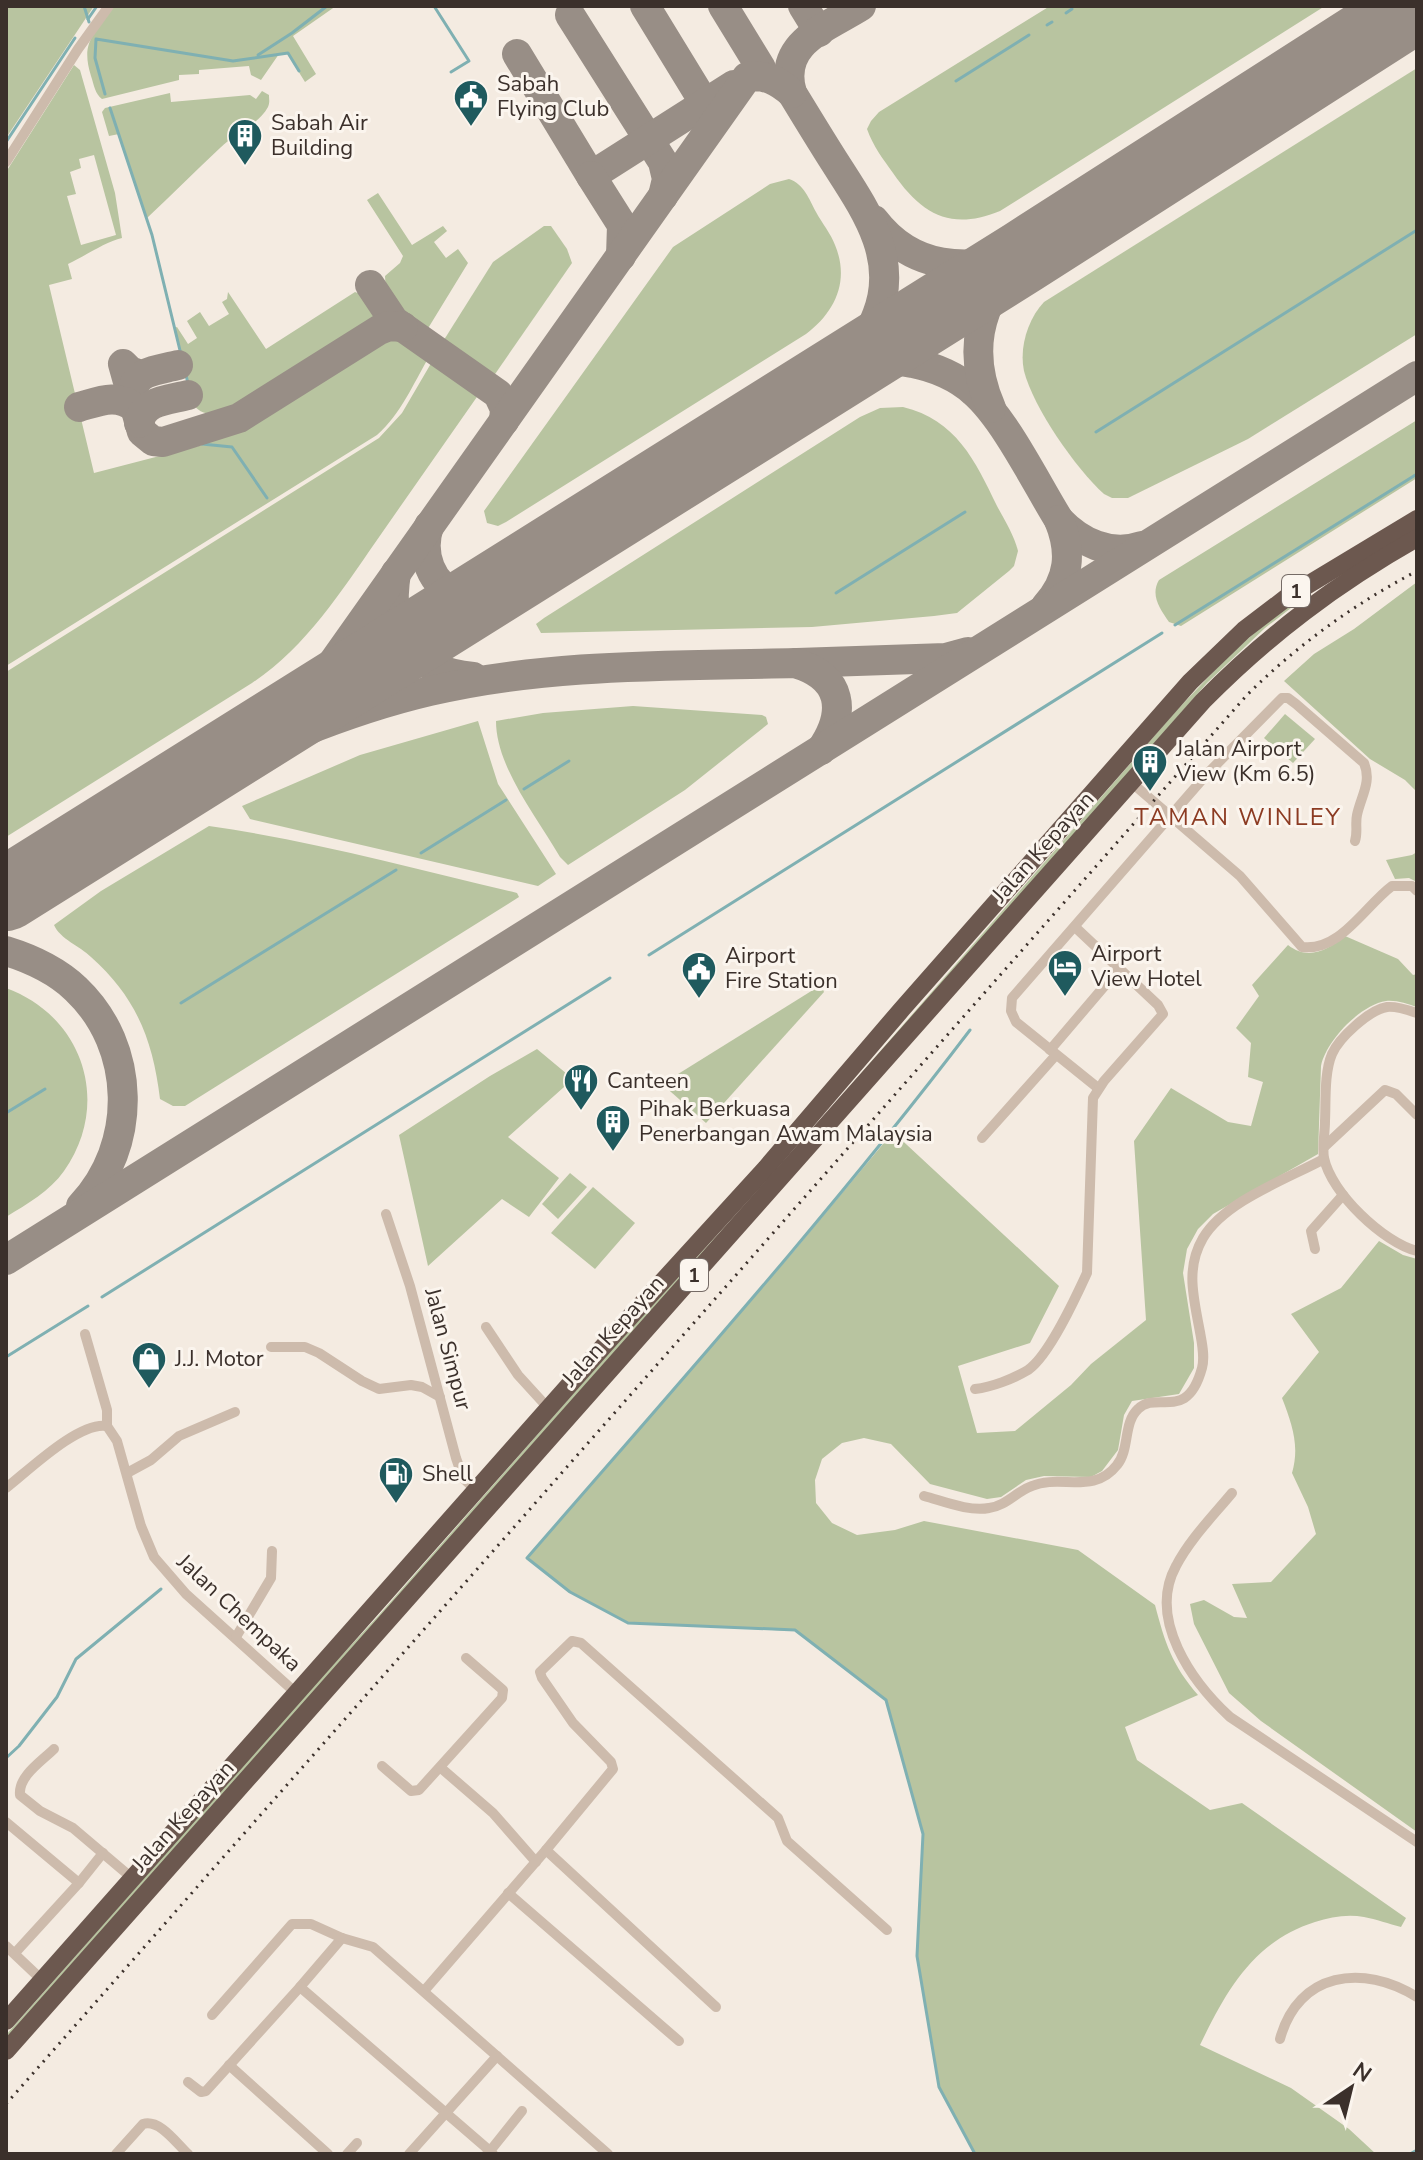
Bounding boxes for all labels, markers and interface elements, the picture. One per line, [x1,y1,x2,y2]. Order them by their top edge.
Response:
place label: Sabah Flying Club [497,69,609,124]
public building icon: Sabah Flying Club [452,78,490,128]
place label: Sabah Air Building [271,108,368,163]
building icon: Sabah Air Building [226,117,264,167]
road number: 1 [1282,575,1310,607]
place label: Jalan Airport View (Km 6.5) [1175,734,1316,789]
building icon: Jalan Airport View (Km 6.5) [1131,743,1169,793]
street label: Jalan Kepayan [984,785,1101,910]
district label: TAMAN WINLEY [1134,801,1342,833]
place label: Airport View Hotel [1090,939,1202,994]
place label: Airport Fire Station [725,941,838,996]
hotel icon: Airport View Hotel [1046,948,1084,998]
public building icon: Airport Fire Station [680,950,718,1000]
restaurant icon: Canteen [562,1062,600,1112]
place label: Canteen [607,1066,689,1096]
place label: Pihak Berkuasa Penerbangan Awam Malaysia [639,1094,933,1149]
building icon: Pihak Berkuasa Penerbangan Awam Malaysia [594,1103,632,1153]
road number: 1 [680,1259,708,1291]
street label: Jalan Kepayan [554,1269,671,1394]
street label: Jalan Simpur [417,1283,479,1414]
shop icon: J.J. Motor [130,1340,168,1390]
place label: J.J. Motor [174,1344,264,1374]
fuel station icon: Shell [377,1455,415,1505]
place label: Shell [422,1459,473,1489]
street label: Jalan Chempaka [170,1547,308,1679]
street label: Jalan Kepayan [124,1754,241,1879]
north arrow [1311,2048,1391,2128]
text: N [1347,2055,1377,2089]

